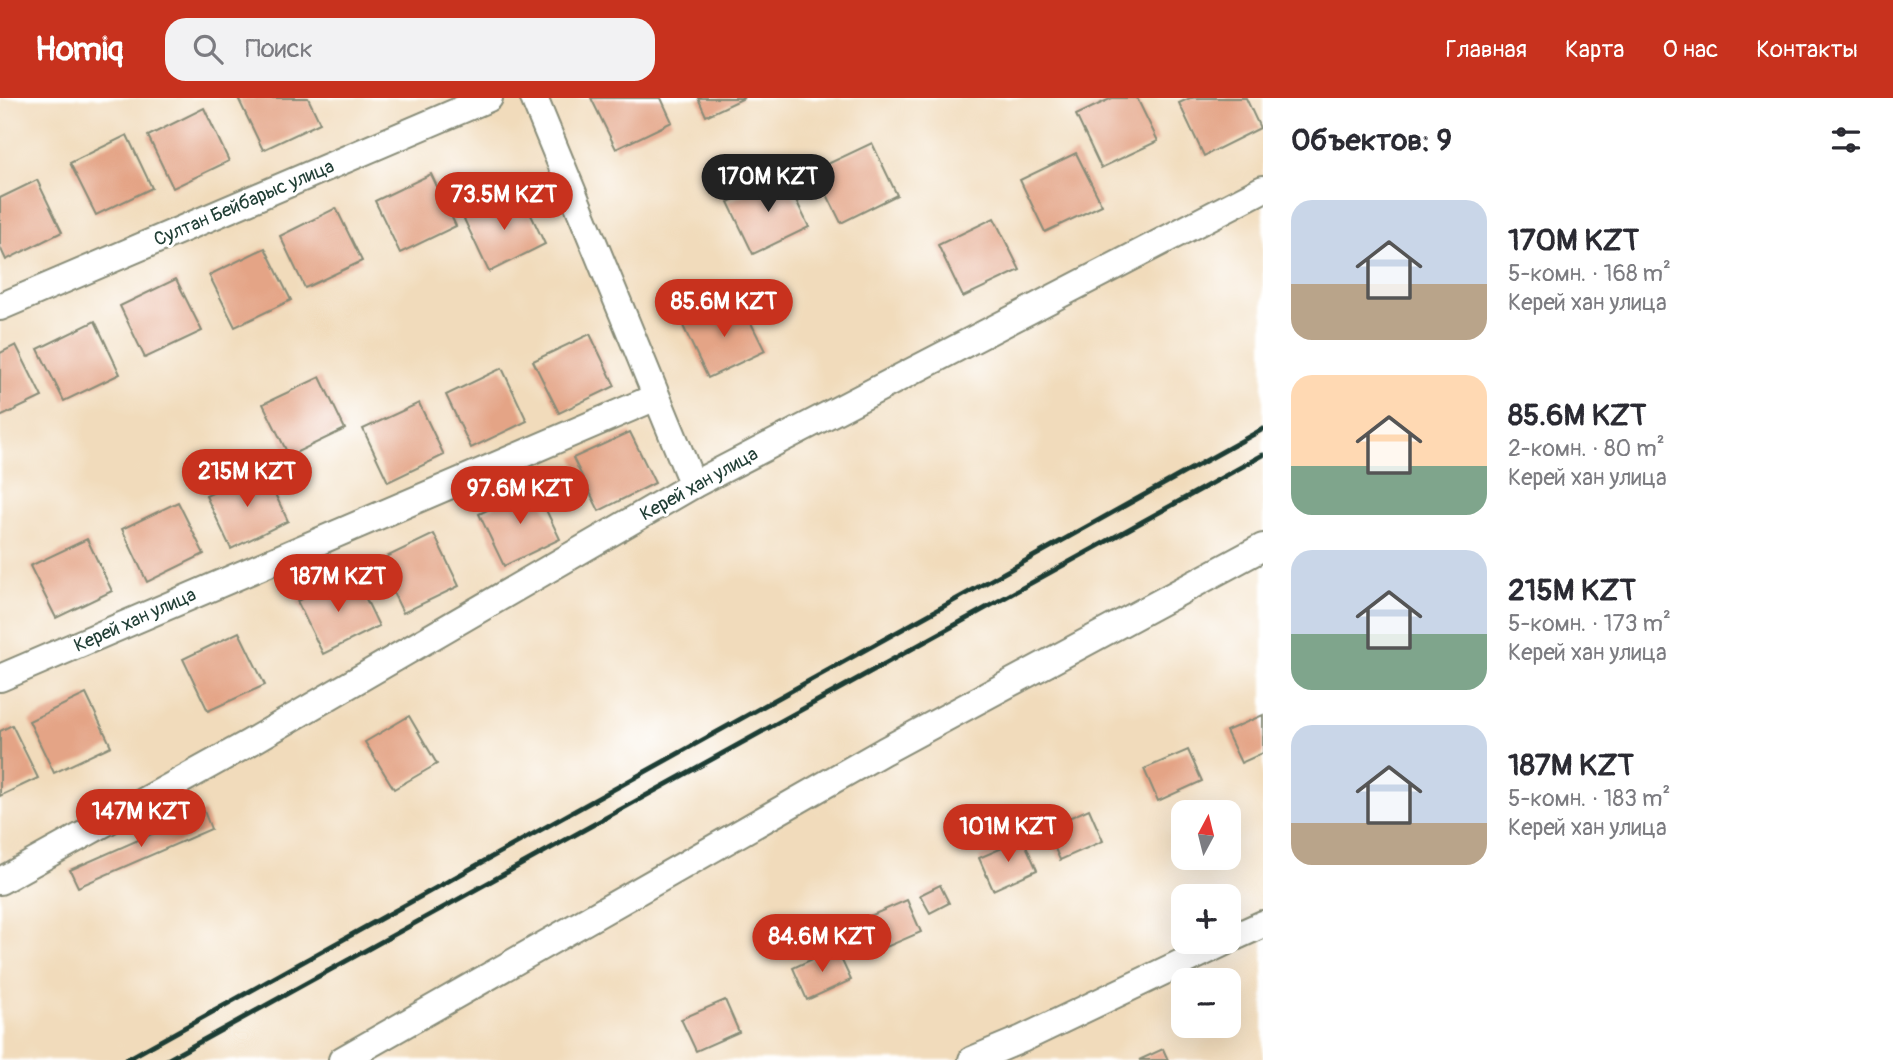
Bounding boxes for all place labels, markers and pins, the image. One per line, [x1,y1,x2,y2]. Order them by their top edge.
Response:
pin: 170M KZT [696,155,840,214]
pin: 73.5M KZT [424,172,584,232]
pin: 85.6M KZT [644,280,804,339]
pin: 215M KZT [175,450,319,509]
pin: 97.6M KZT [440,466,600,526]
pin: 187M KZT [266,554,410,614]
pin: 147M KZT [69,790,213,849]
pin: 101M KZT [936,804,1080,864]
pin: 84.6M KZT [742,914,902,974]

